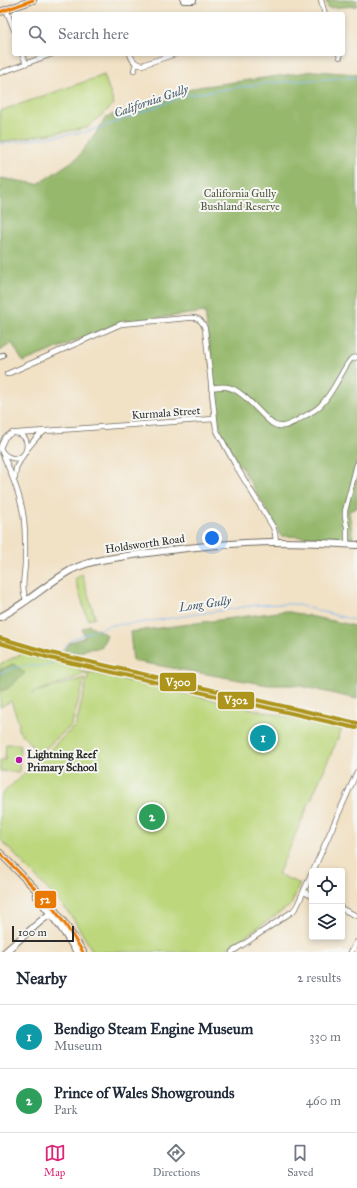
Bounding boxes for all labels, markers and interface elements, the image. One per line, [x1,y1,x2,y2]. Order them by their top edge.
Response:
search box [12,12,345,56]
icon: search [26,23,48,45]
text: Search here [58,25,129,43]
water label: California Gully [112,82,190,120]
park label: California Gully Bushland Reserve [200,187,280,213]
street label: Kurmala Street [131,404,201,422]
your location [202,528,222,548]
street label: Holdsworth Road [104,532,186,556]
water label: Long Gully [177,593,232,615]
line badge: V300 [159,672,197,692]
text: V300 [165,676,191,690]
line badge: V302 [217,691,255,710]
text: V302 [223,694,249,708]
pin: 1 [250,723,276,753]
place label: Lightning Reef Primary School [27,748,98,775]
marker: Lightning Reef Primary School [14,755,24,765]
pin: 2 [139,802,165,832]
map controls [309,868,345,940]
button: locate [309,868,345,904]
line badge: 52 [34,890,57,909]
text: 52 [40,893,51,906]
button: layers [309,904,345,940]
scale bar [12,924,74,943]
text: 100 m [18,926,47,939]
text: Nearby [16,968,67,989]
text: 2 results [297,970,341,986]
text: Bendigo Steam Engine Museum [54,1020,253,1038]
text: 1 [26,1029,32,1045]
text: 330 m [309,1029,341,1045]
text: Museum [54,1038,102,1054]
text: Prince of Wales Showgrounds [54,1084,235,1102]
text: 2 [26,1093,32,1109]
text: 460 m [306,1093,341,1109]
text: Park [54,1102,78,1118]
tab: Map [44,1142,66,1179]
tab: Directions [153,1142,200,1179]
tab: Saved [287,1142,313,1179]

